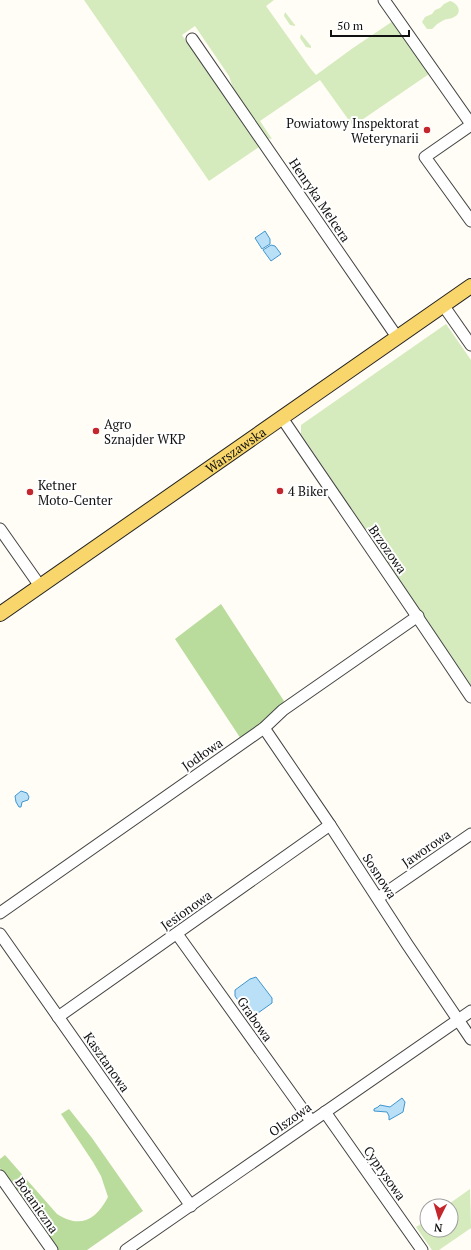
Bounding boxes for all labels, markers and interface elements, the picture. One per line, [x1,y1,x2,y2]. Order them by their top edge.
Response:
scale bar [331,12,409,38]
text: 50 m [337,18,364,33]
place label: Powiatowy Inspektorat Weterynarii [286,114,419,147]
marker: Powiatowy Inspektorat Weterynarii [422,125,432,135]
street label: Henryka Melcera [285,155,355,246]
place label: Agro Sznajder WKP [104,415,186,448]
street label: Warszawska [202,422,270,477]
marker: Agro Sznajder WKP [91,426,101,436]
place label: Ketner Moto-Center [38,476,113,509]
place label: 4 Biker [288,482,328,500]
marker: 4 Biker [275,486,285,496]
marker: Ketner Moto-Center [25,487,35,497]
street label: Brzozowa [365,521,412,577]
street label: Jodłowa [178,733,226,775]
street label: Jaworowa [398,825,454,871]
street label: Sosnowa [359,850,402,902]
street label: Jesionowa [157,886,215,934]
street label: Grabowa [233,993,277,1045]
street label: Kasztanowa [80,1029,134,1096]
street label: Olszowa [265,1097,315,1140]
street label: Cyprysowa [360,1142,411,1204]
street label: Botaniczna [11,1173,63,1237]
north arrow [419,1198,459,1238]
text: N [433,1221,443,1235]

